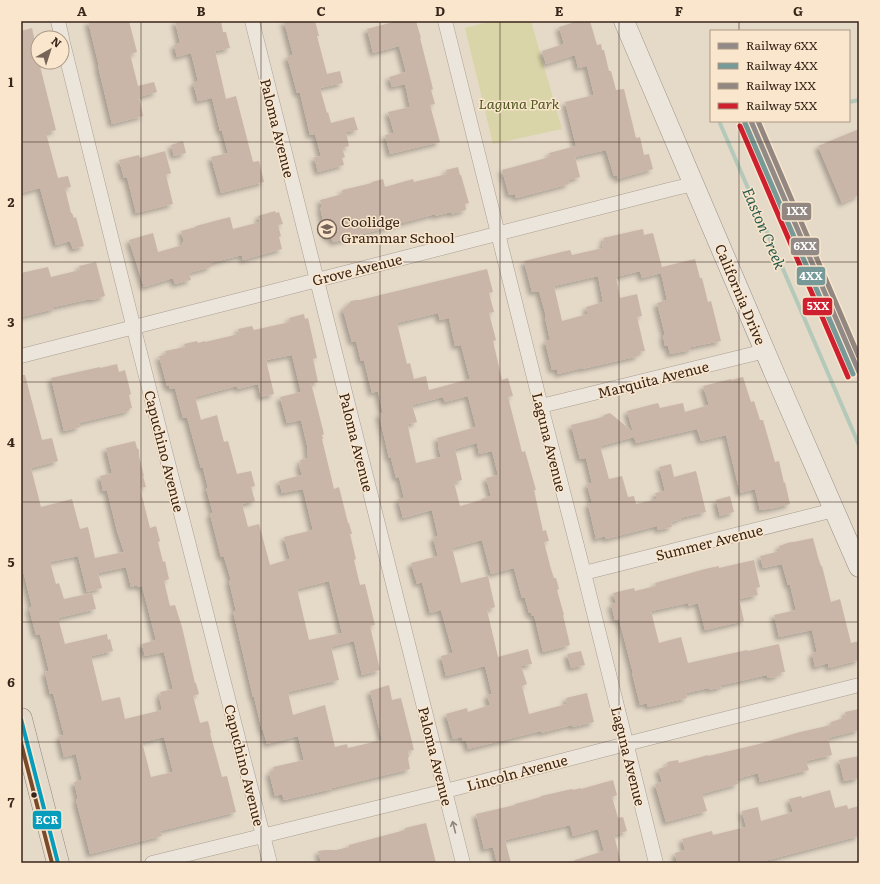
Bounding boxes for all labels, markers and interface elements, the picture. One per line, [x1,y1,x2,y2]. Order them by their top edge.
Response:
text: A [77,1,87,20]
text: B [197,1,206,20]
text: C [316,1,326,20]
text: D [435,1,445,20]
text: E [555,1,564,20]
text: F [675,1,683,20]
text: G [793,1,803,20]
north arrow [30,30,70,70]
legend [710,30,850,122]
text: N [48,32,66,51]
text: Railway 6XX [746,36,818,54]
text: Railway 4XX [746,56,818,74]
text: 1 [8,72,14,91]
street label: Paloma Avenue [256,76,300,180]
text: Railway 1XX [746,76,817,94]
park label: Laguna Park [479,93,560,113]
text: Railway 5XX [746,96,818,114]
water label: Easton Creek [737,183,793,273]
text: 2 [8,192,15,211]
line badge: 1XX [781,202,812,221]
text: 1XX [786,202,808,218]
place label: Coolidge Grammar School [341,211,455,247]
school or university icon: Coolidge Grammar School [316,218,338,240]
line badge: 6XX [790,237,820,256]
text: 6XX [793,237,817,253]
street label: California Drive [711,241,771,347]
street label: Grove Avenue [310,248,404,290]
line badge: 4XX [796,266,826,286]
text: 4XX [799,267,823,283]
line badge: 5XX [802,297,833,316]
text: 5XX [807,297,830,313]
text: 3 [7,312,15,331]
street label: Marquita Avenue [595,355,711,403]
street label: Capuchino Avenue [140,388,190,514]
street label: Paloma Avenue [335,390,379,494]
street label: Laguna Avenue [528,390,572,494]
text: 4 [7,432,15,451]
street label: Summer Avenue [653,519,765,565]
text: 5 [7,552,15,571]
text: 6 [7,672,15,691]
street label: Capuchino Avenue [220,702,270,828]
street label: Paloma Avenue [414,704,458,808]
street label: Laguna Avenue [607,704,651,808]
street label: Lincoln Avenue [464,749,570,795]
unlabelled marker [29,790,39,800]
text: 7 [7,792,15,811]
line badge: ECR [32,810,62,830]
text: ECR [35,811,59,827]
one-way arrow [449,821,457,834]

